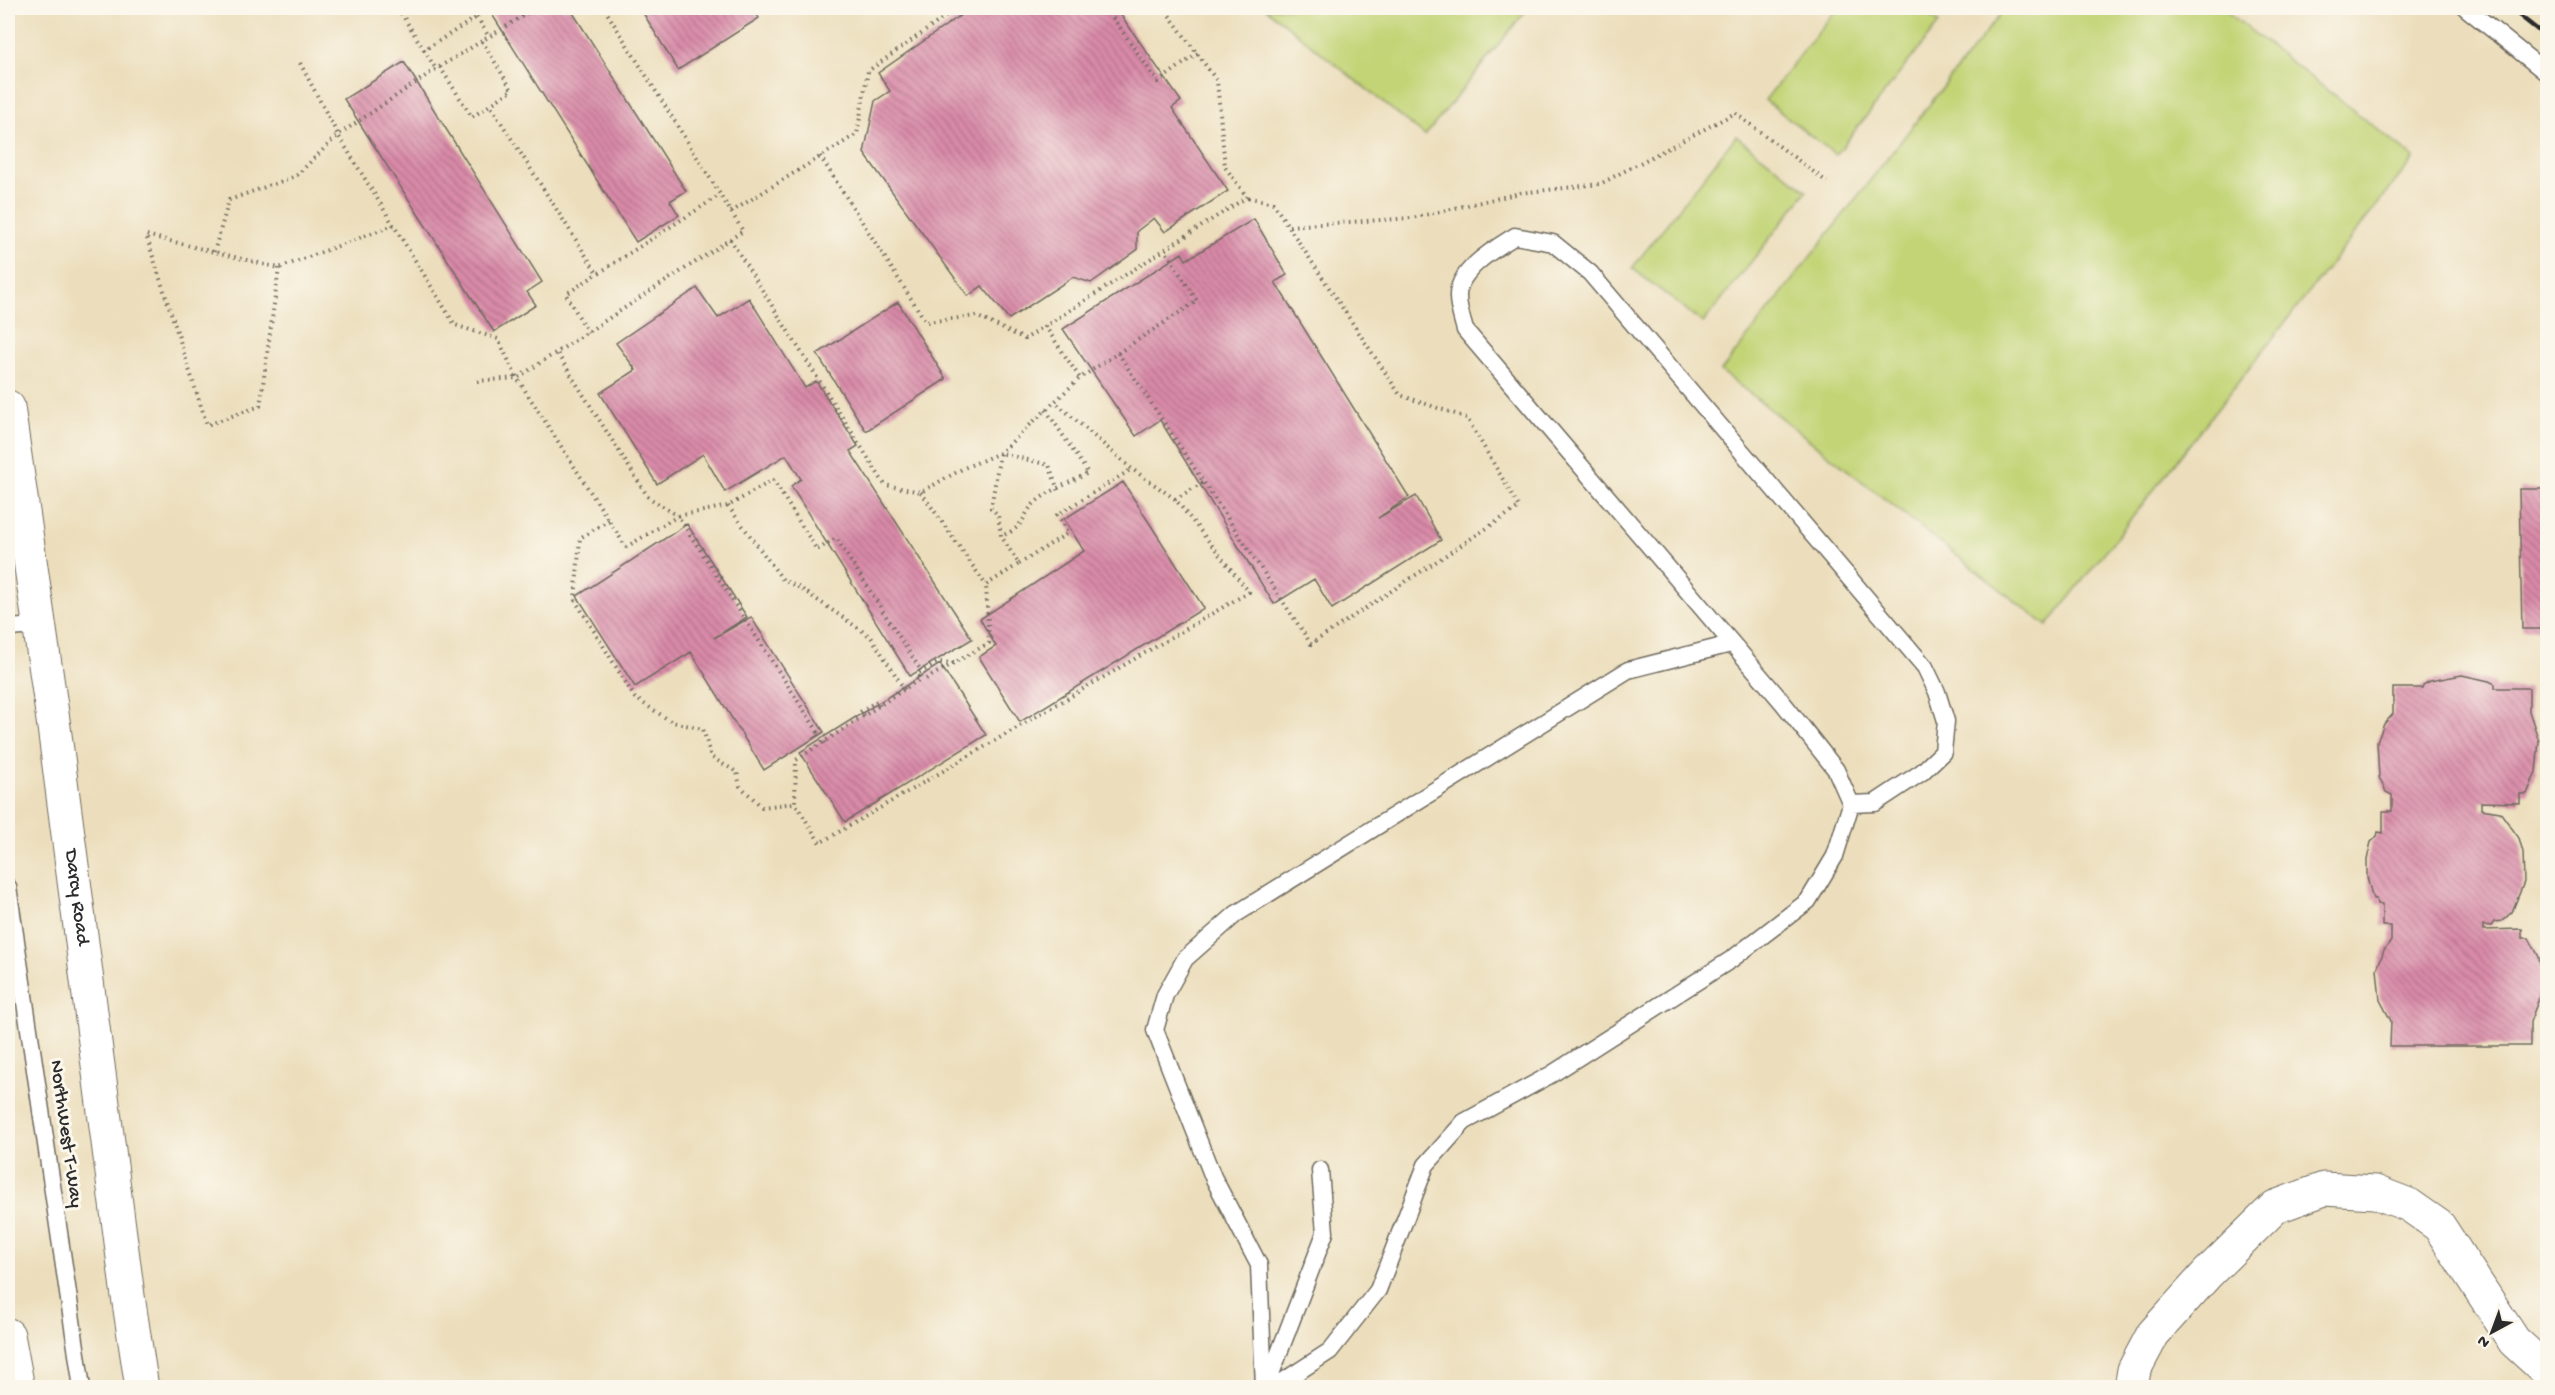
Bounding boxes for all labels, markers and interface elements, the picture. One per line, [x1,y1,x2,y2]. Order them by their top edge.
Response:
street label: Darcy Road [58,846,94,949]
street label: NorthWest T-Way [43,1059,87,1209]
north arrow [2462,1302,2522,1362]
text: N [2474,1330,2495,1351]

